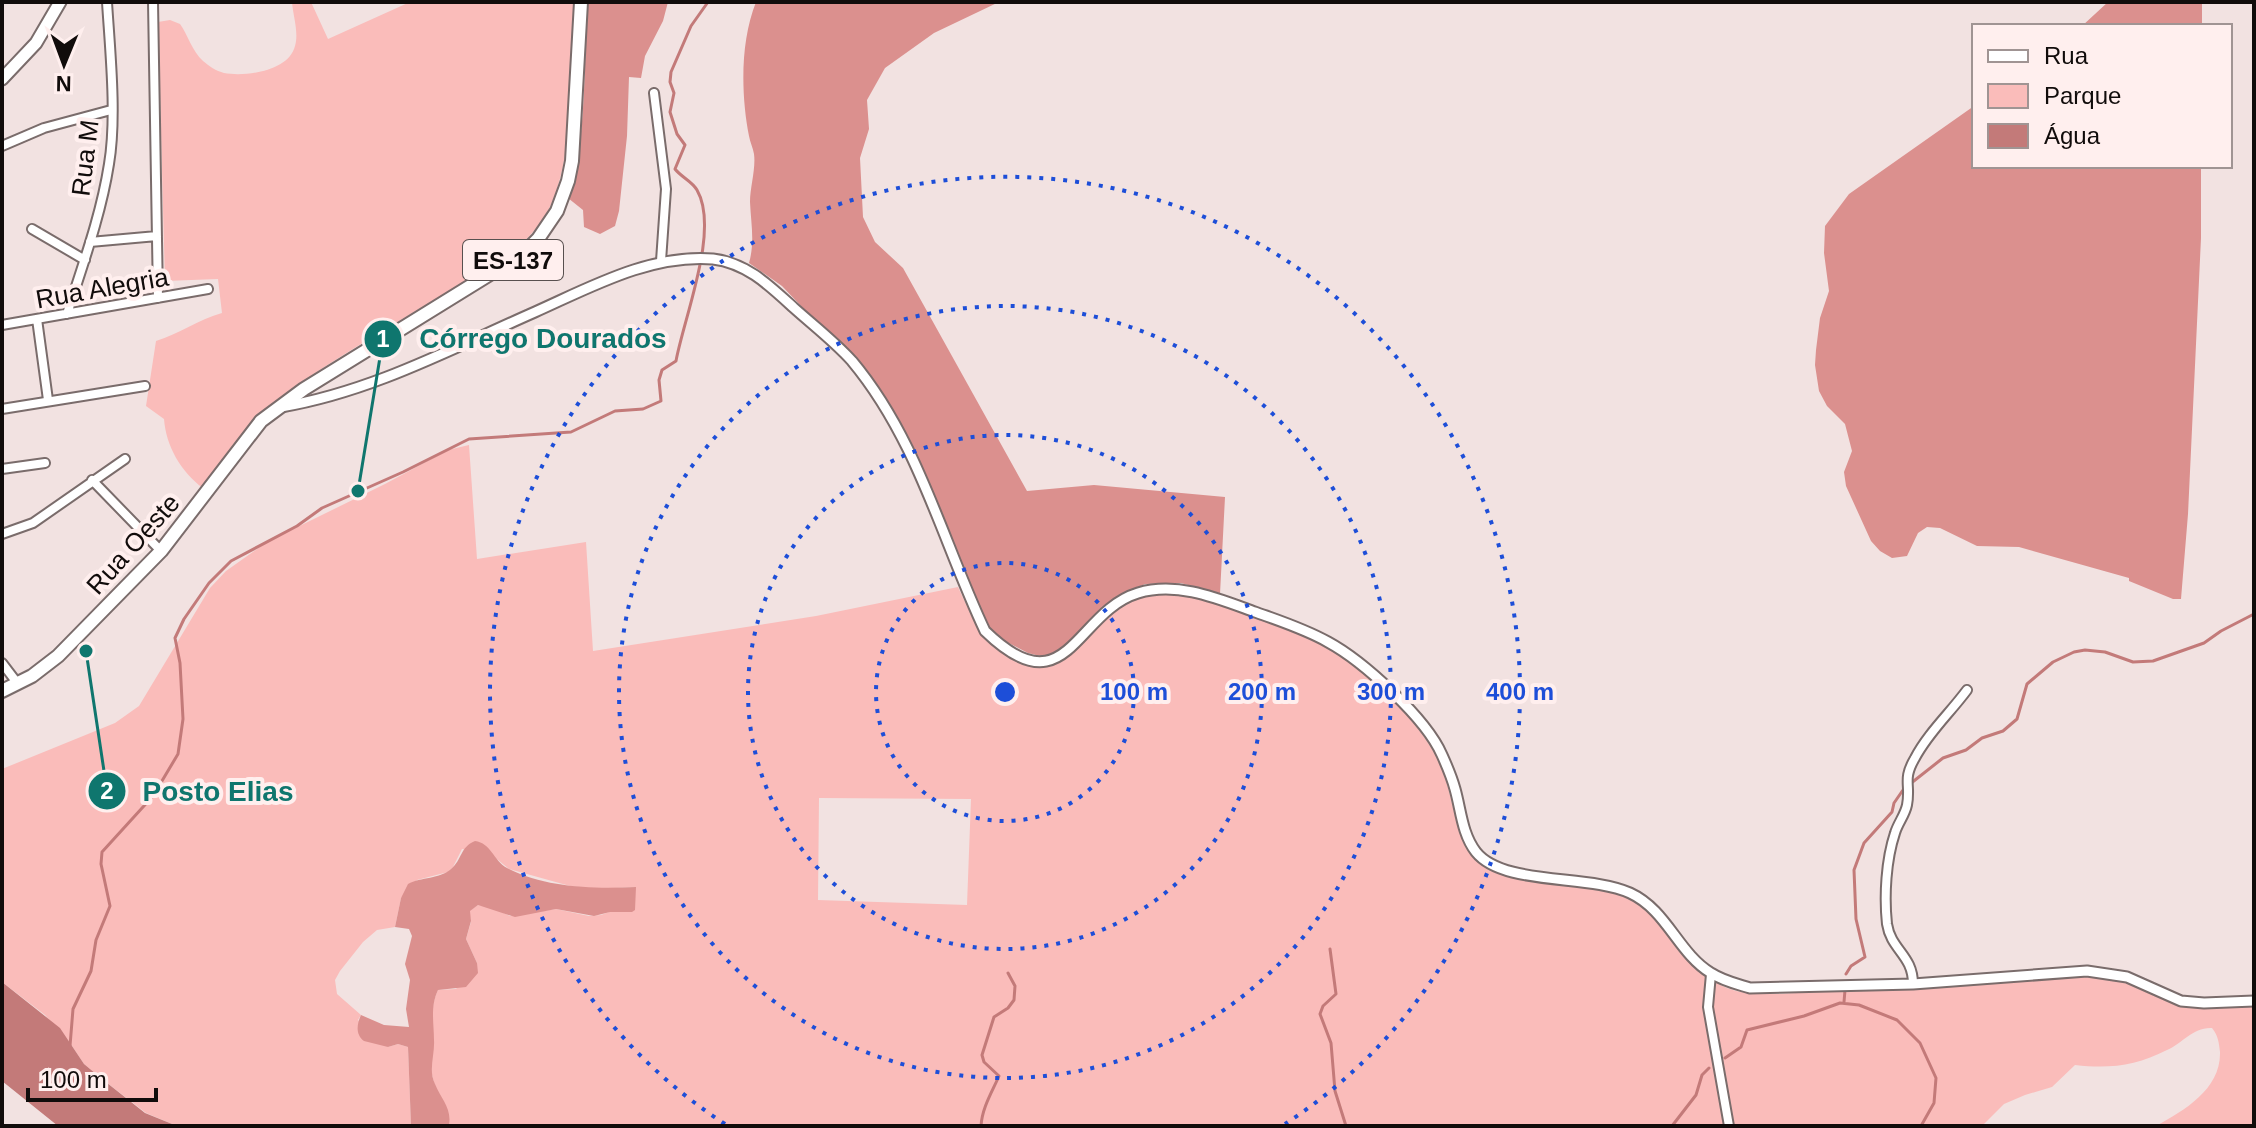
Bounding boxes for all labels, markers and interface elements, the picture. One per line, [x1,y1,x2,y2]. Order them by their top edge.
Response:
north arrow [24,24,104,104]
legend [1972,24,2232,168]
text: Rua [2044,42,2089,69]
text: N [55,71,72,96]
text: Parque [2044,82,2121,109]
street label: Rua M [65,118,105,198]
text: Água [2044,122,2101,149]
road number: ES-137 [463,240,563,280]
street label: Rua Alegria [33,261,171,314]
callout: Córrego Dourados [363,313,683,365]
text: Córrego Dourados [419,323,667,354]
text: 1 [376,325,390,352]
street label: Rua Oeste [80,488,186,600]
centre of rings [991,678,1019,706]
text: 100 m [1100,678,1168,705]
text: 200 m [1228,678,1296,705]
text: 300 m [1357,678,1425,705]
text: 400 m [1486,678,1554,705]
callout: Posto Elias [87,765,310,817]
text: Posto Elias [143,776,293,807]
text: 2 [100,777,114,804]
scale bar [28,1052,156,1102]
text: 100 m [40,1066,107,1093]

